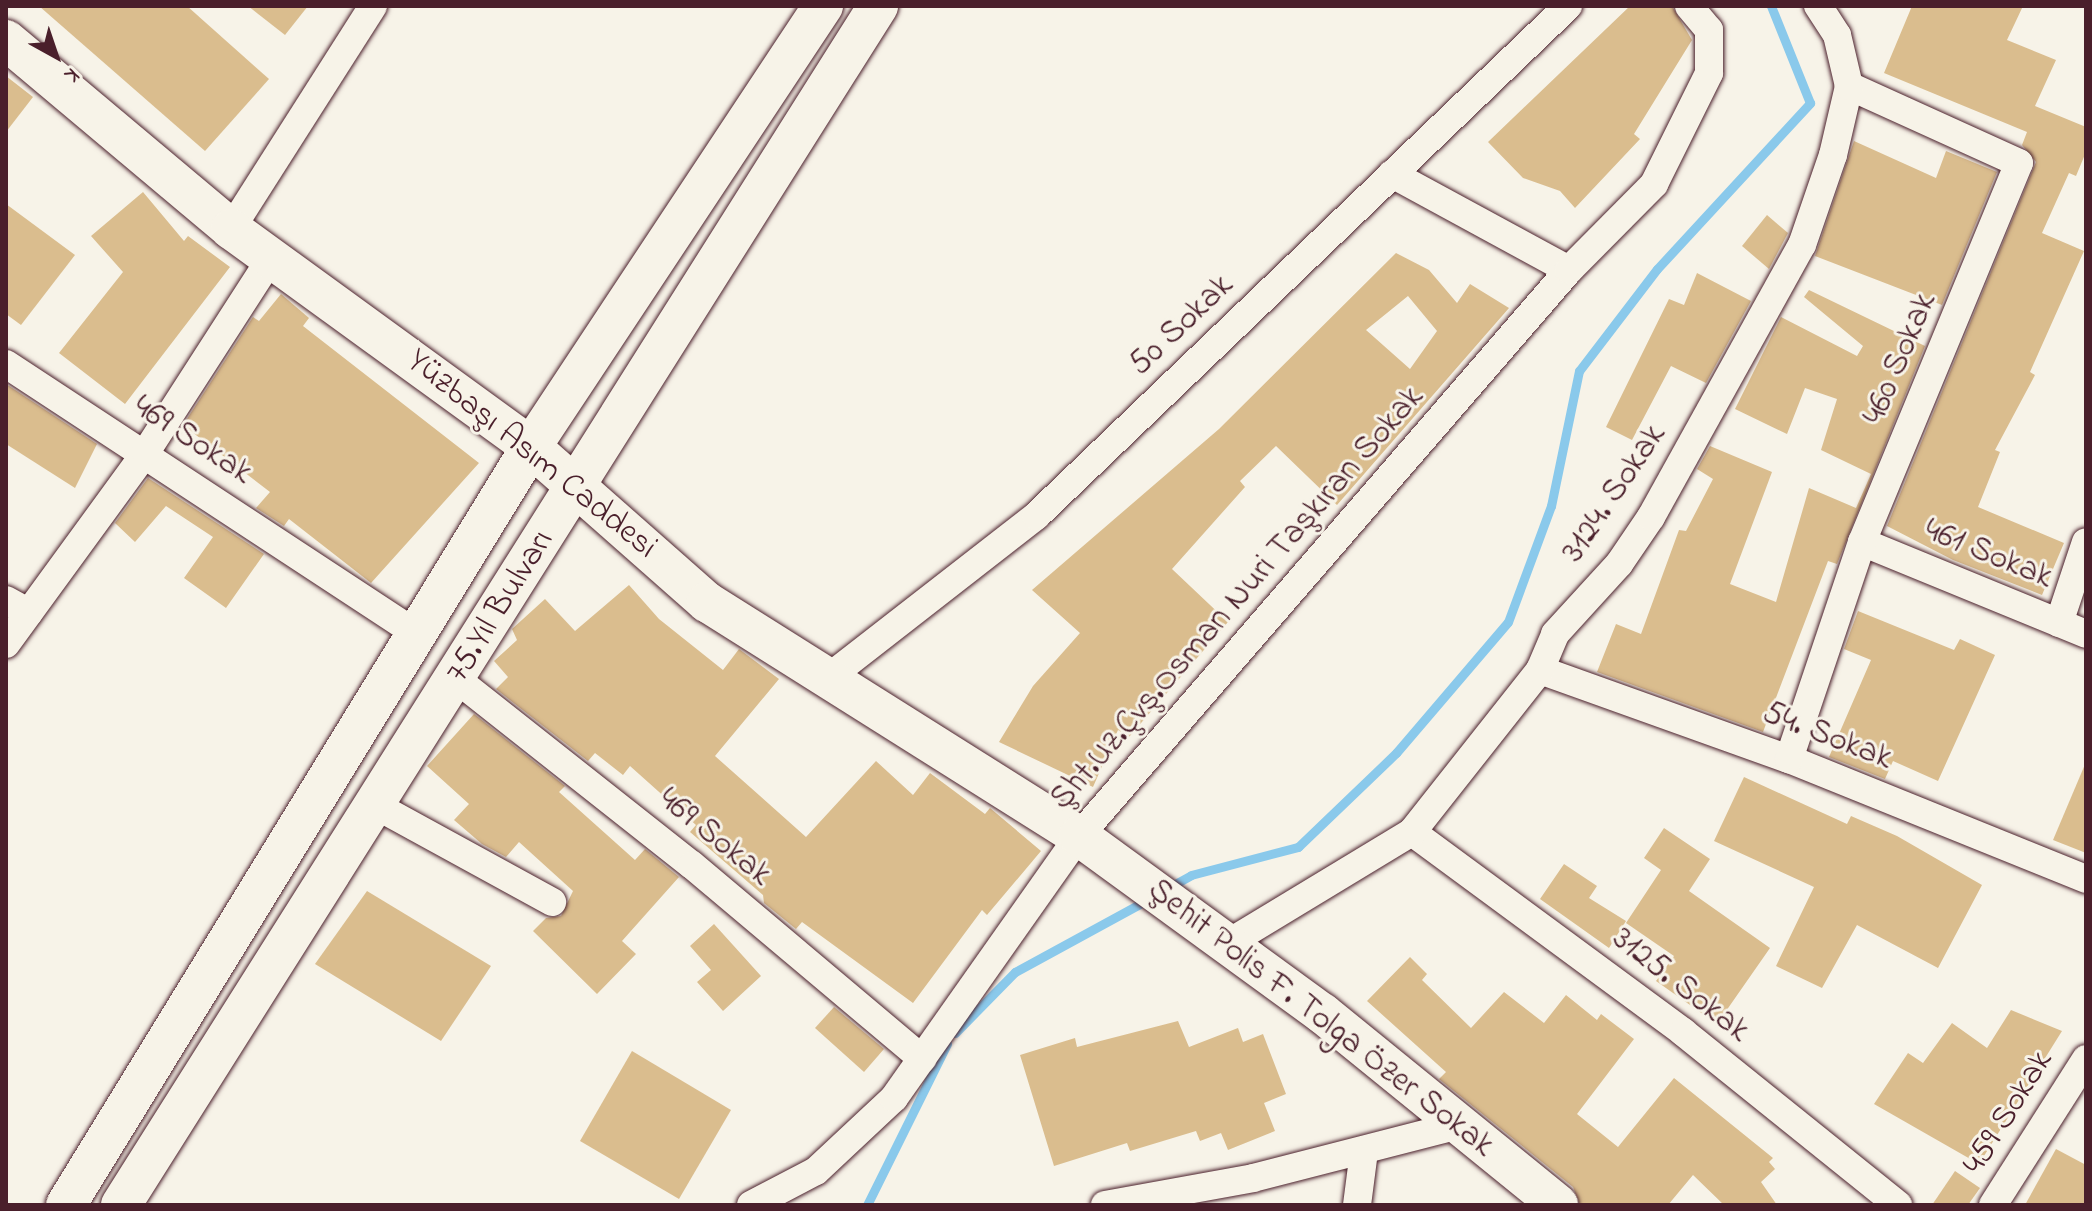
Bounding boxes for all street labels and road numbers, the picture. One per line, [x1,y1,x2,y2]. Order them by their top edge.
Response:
street label: 50 Sokak [1121,266,1243,386]
street label: 460 Sokak [1855,287,1947,431]
street label: Yüzbaşı Asım Caddesi [397,341,665,569]
street label: Şht.Uz.Çvş.Osman Nuri Taşkıran Sokak [1042,378,1434,820]
street label: 469 Sokak [125,387,259,495]
street label: 3124. Sokak [1554,417,1676,571]
street label: 461 Sokak [1918,511,2058,599]
street label: 75.Yıl Bulvarı [438,523,564,691]
street label: 54. Sokak [1756,694,1898,780]
street label: 469 Sokak [649,780,779,896]
street label: Şehit Polis F. Tolga Özer Sokak [1138,871,1502,1167]
street label: 3125. Sokak [1603,920,1757,1052]
street label: 459 Sokak [1955,1043,2063,1183]

